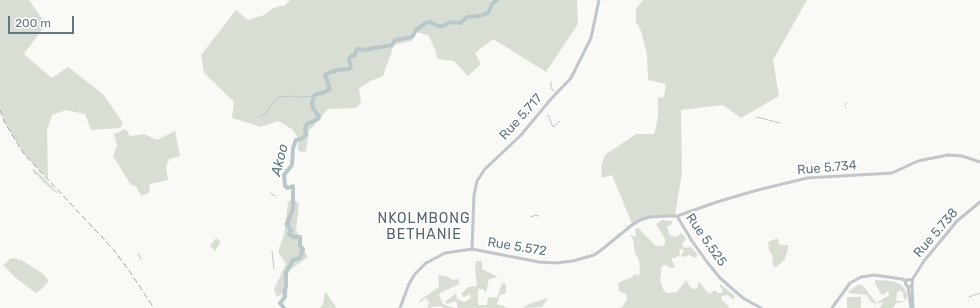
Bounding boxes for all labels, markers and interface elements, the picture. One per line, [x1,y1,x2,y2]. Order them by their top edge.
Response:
scale bar [10,8,76,34]
text: 200 m [15,16,51,30]
street label: Rue 5.717 [496,91,546,143]
water label: Akoo [268,142,292,178]
street label: Rue 5.734 [797,158,857,178]
street label: Rue 5.738 [910,205,962,261]
district label: NKOLMBONG BETHANIE [377,211,471,244]
street label: Rue 5.525 [682,211,730,269]
street label: Rue 5.572 [486,235,548,259]

